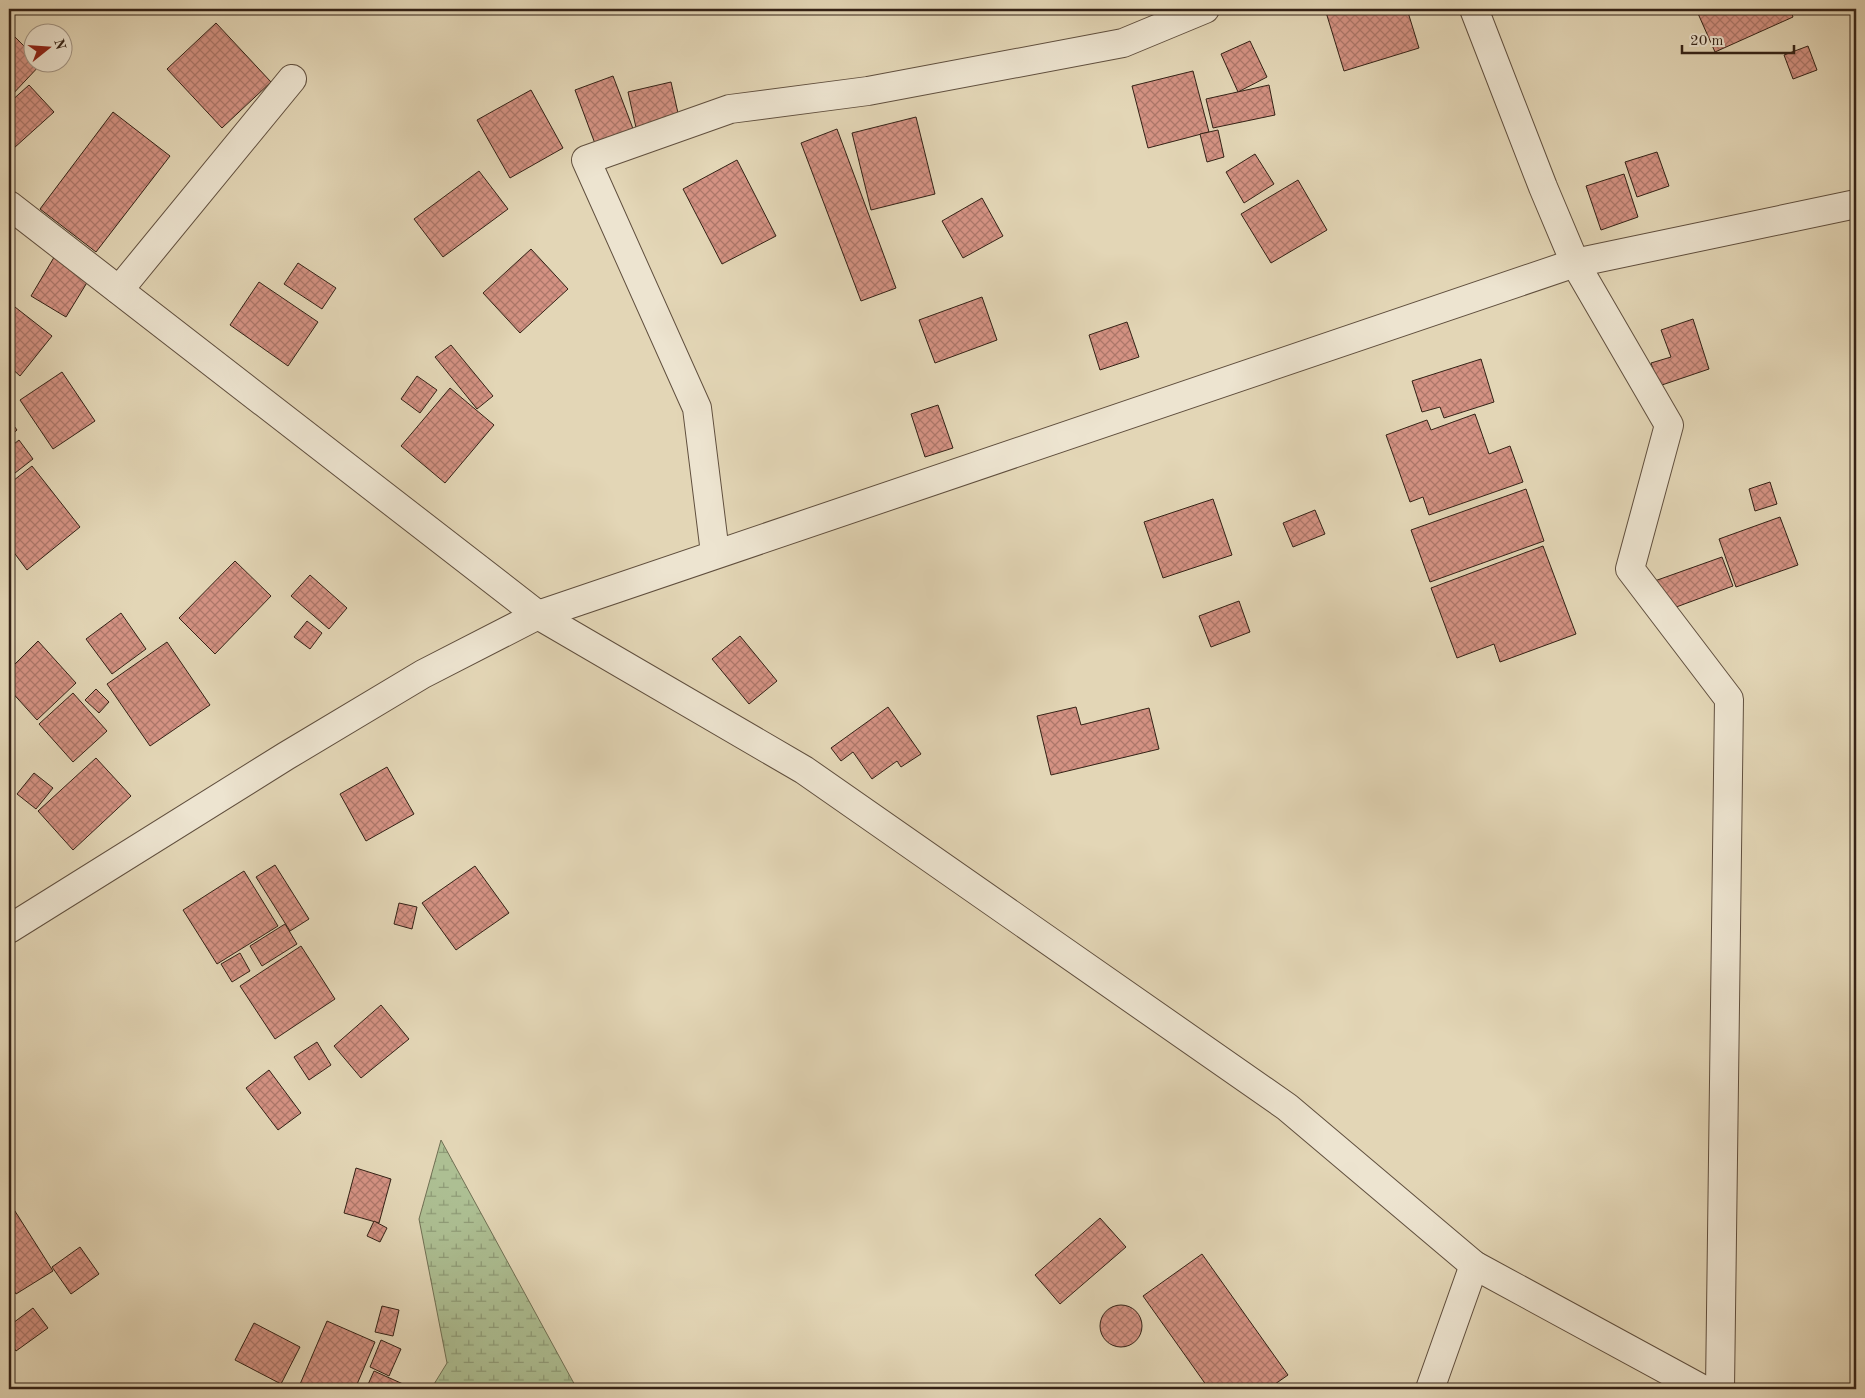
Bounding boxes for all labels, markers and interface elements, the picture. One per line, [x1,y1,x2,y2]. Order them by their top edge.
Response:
north arrow [22,22,72,72]
scale bar [1682,22,1795,54]
text: 20 m [1690,34,1724,49]
text: N [51,37,68,52]

